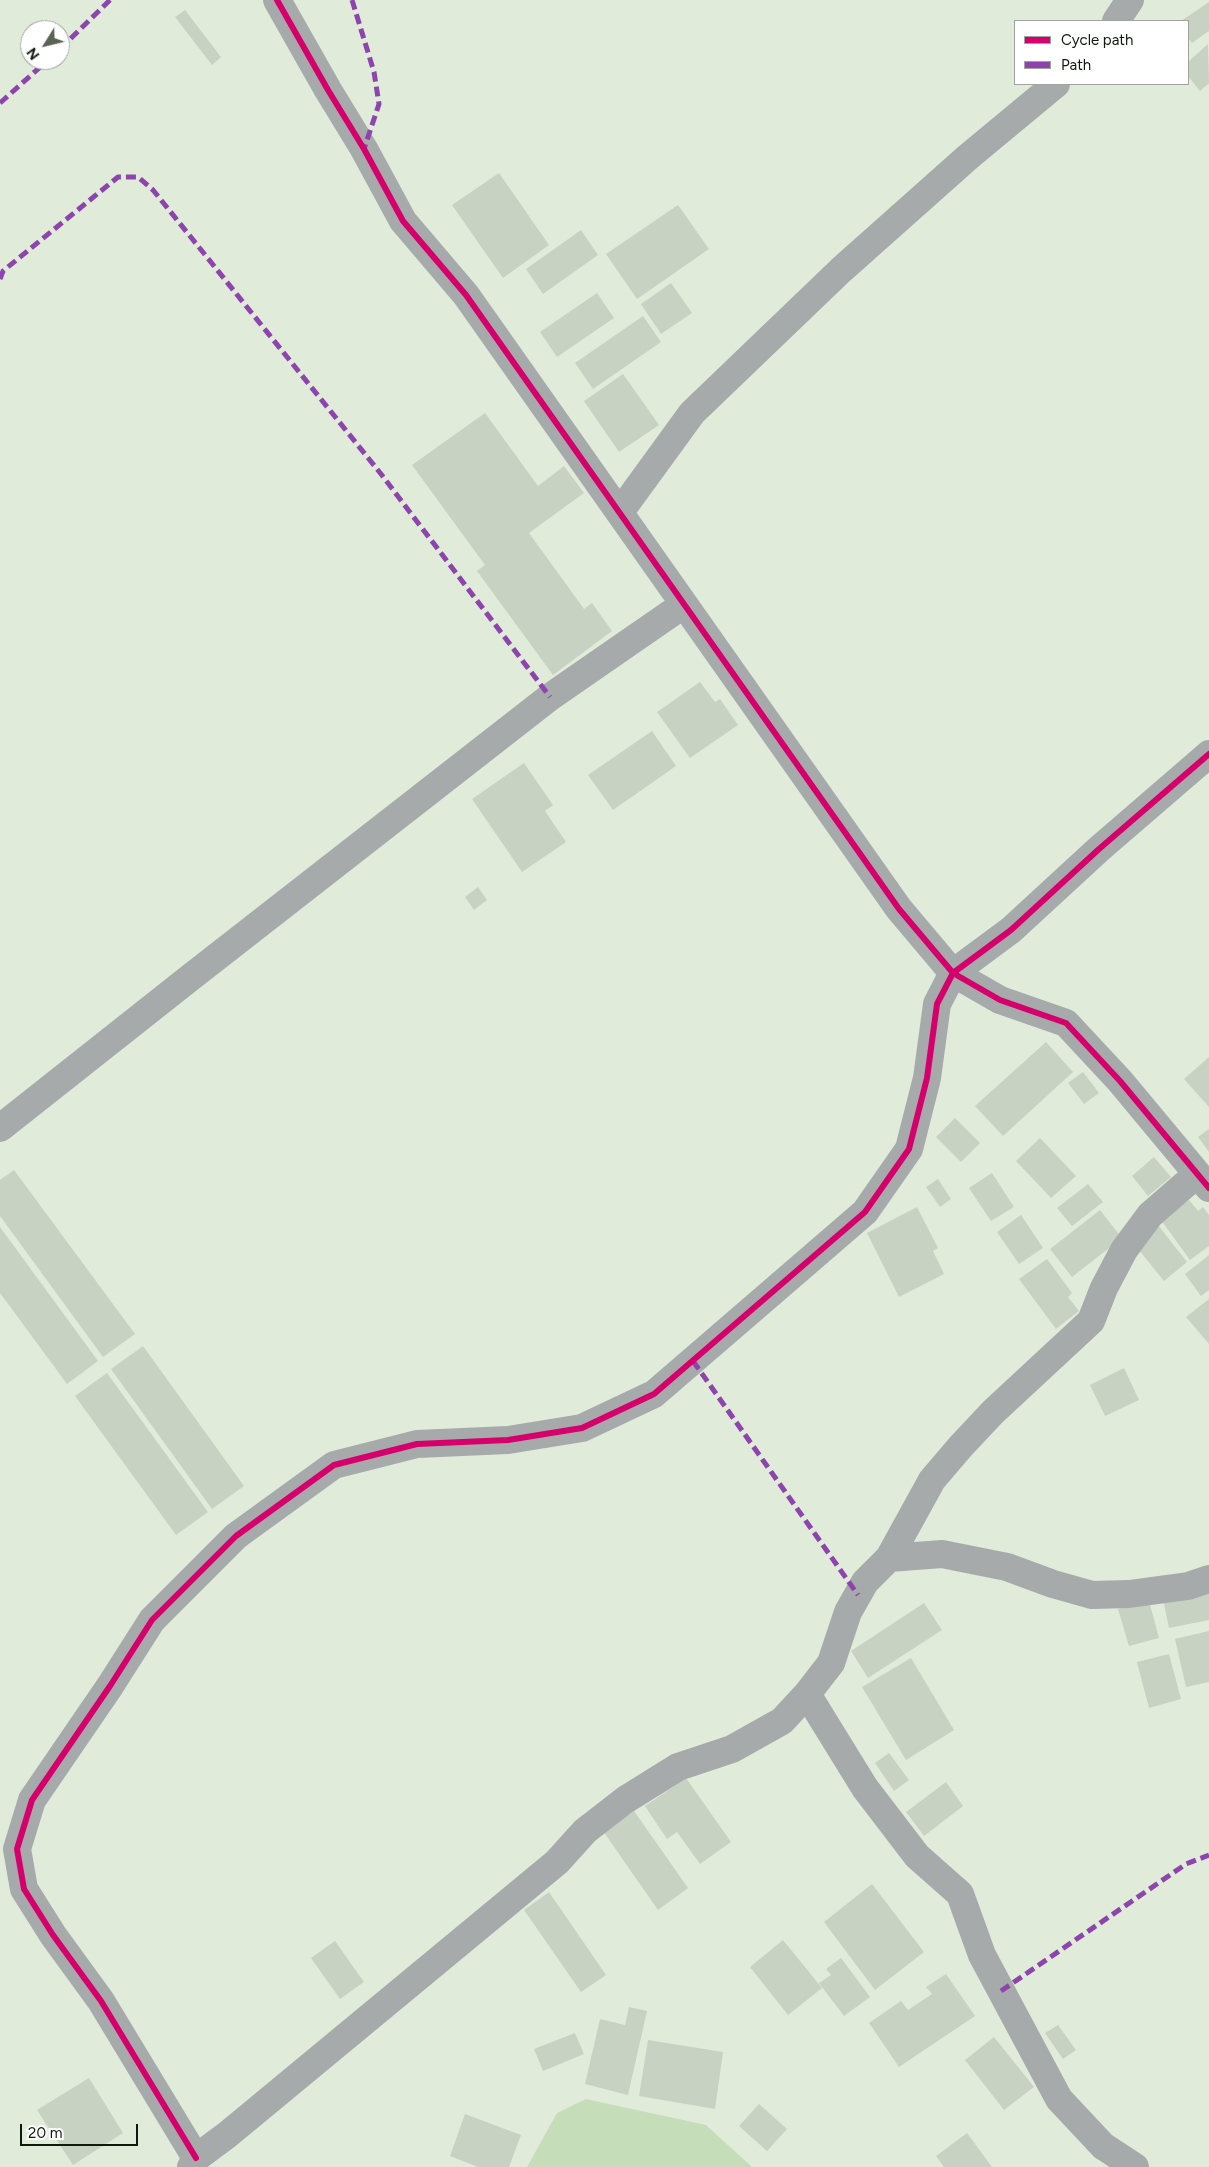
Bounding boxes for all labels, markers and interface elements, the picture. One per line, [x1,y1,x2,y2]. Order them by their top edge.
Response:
north arrow [20,20,70,70]
legend [1014,20,1189,85]
text: Cycle path [1061,31,1133,49]
text: N [23,44,43,63]
text: Path [1061,56,1091,74]
scale bar [22,2114,140,2146]
text: 20 m [28,2124,62,2142]

